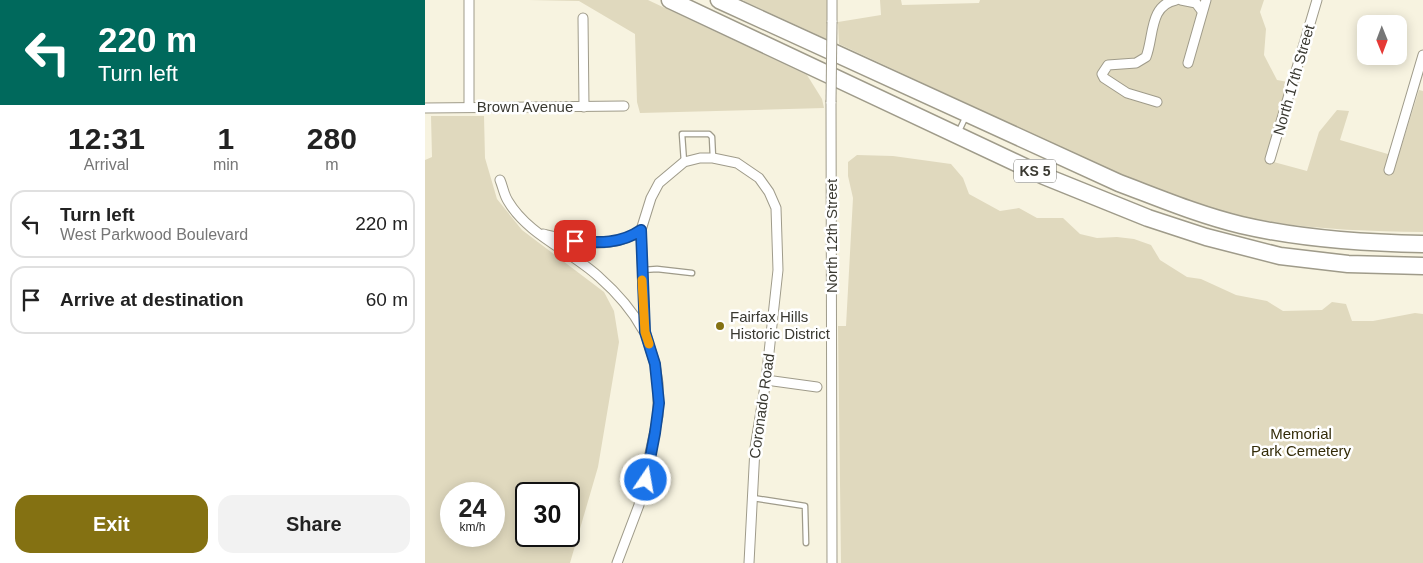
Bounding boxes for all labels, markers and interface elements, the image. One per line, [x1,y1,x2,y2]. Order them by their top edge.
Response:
north arrow [1357,15,1407,65]
map controls [1357,15,1407,65]
icon: left [15,20,80,85]
text: 220 m [98,20,197,59]
street label: North 17th Street [1270,22,1318,137]
text: Turn left [98,61,178,86]
street label: Brown Avenue [477,98,573,115]
text: 12:31 [68,122,145,155]
text: 1 [217,122,234,155]
text: 280 [307,122,357,155]
text: Arrival [84,156,129,173]
text: min [213,156,239,173]
text: m [325,156,338,173]
road number: KS 5 [1014,160,1056,182]
street label: North 12th Street [823,178,840,293]
text: Turn left [60,204,135,225]
icon: left [17,210,45,238]
text: 220 m [355,213,408,234]
pin [554,220,596,262]
text: West Parkwood Boulevard [60,226,248,243]
icon: arrive [561,227,589,255]
icon: arrive [17,286,45,314]
text: Arrive at destination [60,289,244,310]
text: 60 m [366,289,408,310]
place label: Fairfax Hills Historic District [730,308,831,342]
marker: Fairfax Hills Historic District [714,320,726,332]
street label: Coronado Road [746,352,777,460]
park label: Memorial Park Cemetery [1251,425,1352,459]
position arrow [619,453,671,505]
speed limit sign: 30 [515,482,580,547]
text: 24 [459,494,486,522]
button: Exit [15,495,208,553]
button: Share [218,495,410,553]
text: km/h [459,520,486,534]

